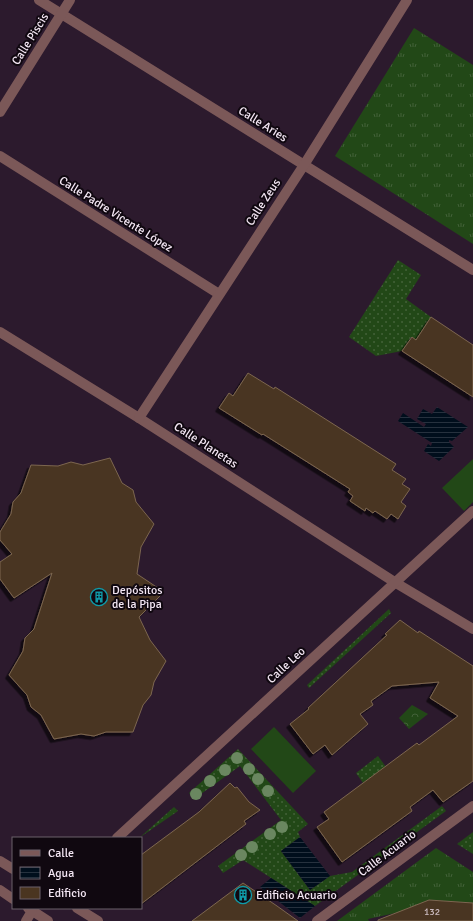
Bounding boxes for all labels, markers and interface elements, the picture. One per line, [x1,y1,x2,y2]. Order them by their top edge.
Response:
street label: Calle Piscis [9,11,52,68]
street label: Calle Aries [235,103,290,145]
street label: Calle Padre Vicente López [56,173,175,256]
street label: Calle Zeus [243,176,284,229]
street label: Calle Planetas [171,419,241,472]
place label: Depósitos de la Pipa [112,583,162,612]
building icon: Depósitos de la Pipa [89,587,109,607]
street label: Calle Leo [264,644,309,687]
street label: Calle Acuario [355,827,419,880]
legend [12,837,142,909]
text: Calle [48,846,74,861]
text: Agua [48,866,74,881]
building icon: Edificio Acuario [233,885,253,905]
text: Edificio [48,886,86,901]
place label: Edificio Acuario [256,888,337,903]
house number: 132 [424,906,440,918]

